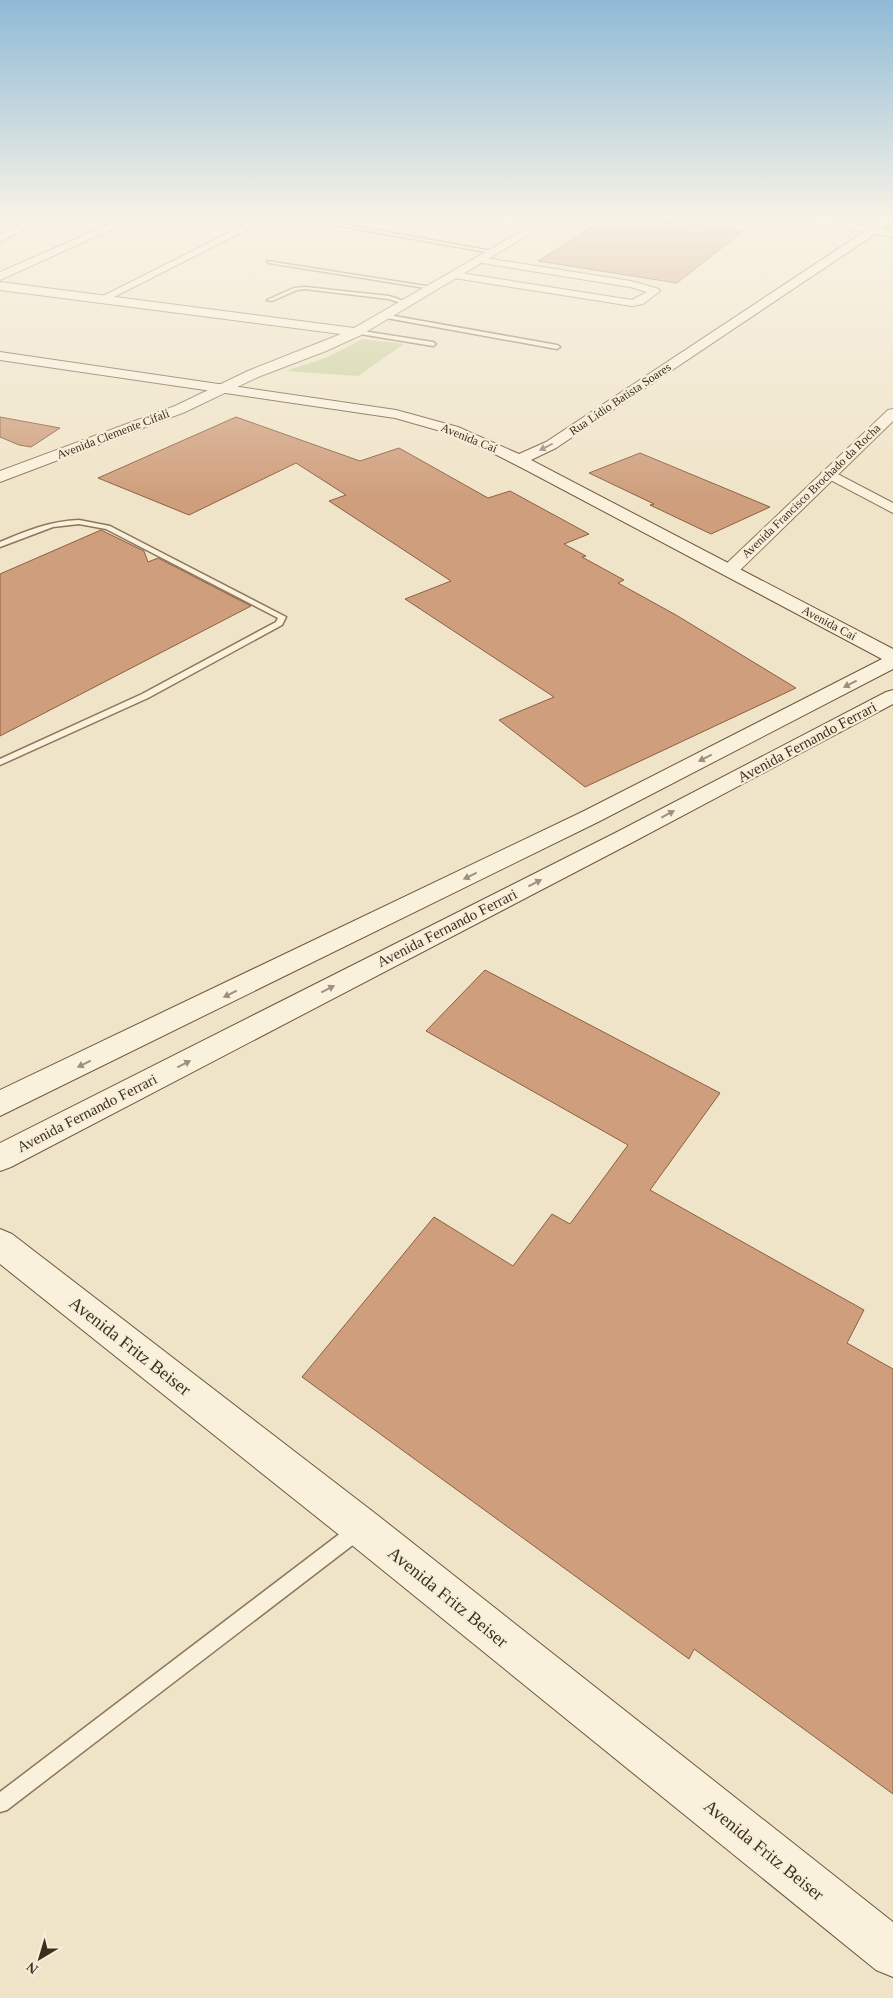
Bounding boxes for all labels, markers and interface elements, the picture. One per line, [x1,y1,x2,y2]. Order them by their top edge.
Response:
street label: Rua Lídio Batista Soares [566,360,674,438]
street label: Avenida Clemente Cifali [55,406,172,462]
street label: Avenida Caí [439,420,500,456]
street label: Avenida Francisco Brochado da Rocha [739,421,884,561]
one-way arrow [539,443,553,451]
street label: Avenida Caí [799,603,859,643]
one-way arrow [842,680,857,688]
street label: Avenida Fernando Ferrari [735,699,879,785]
one-way arrow [698,754,712,762]
one-way arrow [661,810,675,818]
one-way arrow [463,872,477,880]
one-way arrow [528,879,542,887]
street label: Avenida Fernando Ferrari [374,886,520,970]
one-way arrow [321,985,335,993]
one-way arrow [223,990,237,998]
one-way arrow [76,1060,91,1068]
one-way arrow [176,1060,191,1068]
street label: Avenida Fernando Ferrari [14,1071,160,1155]
street label: Avenida Fritz Beiser [65,1292,195,1400]
street label: Avenida Fritz Beiser [384,1542,512,1652]
street label: Avenida Fritz Beiser [700,1795,828,1905]
north arrow [15,1933,65,1983]
text: N [24,1959,41,1977]

